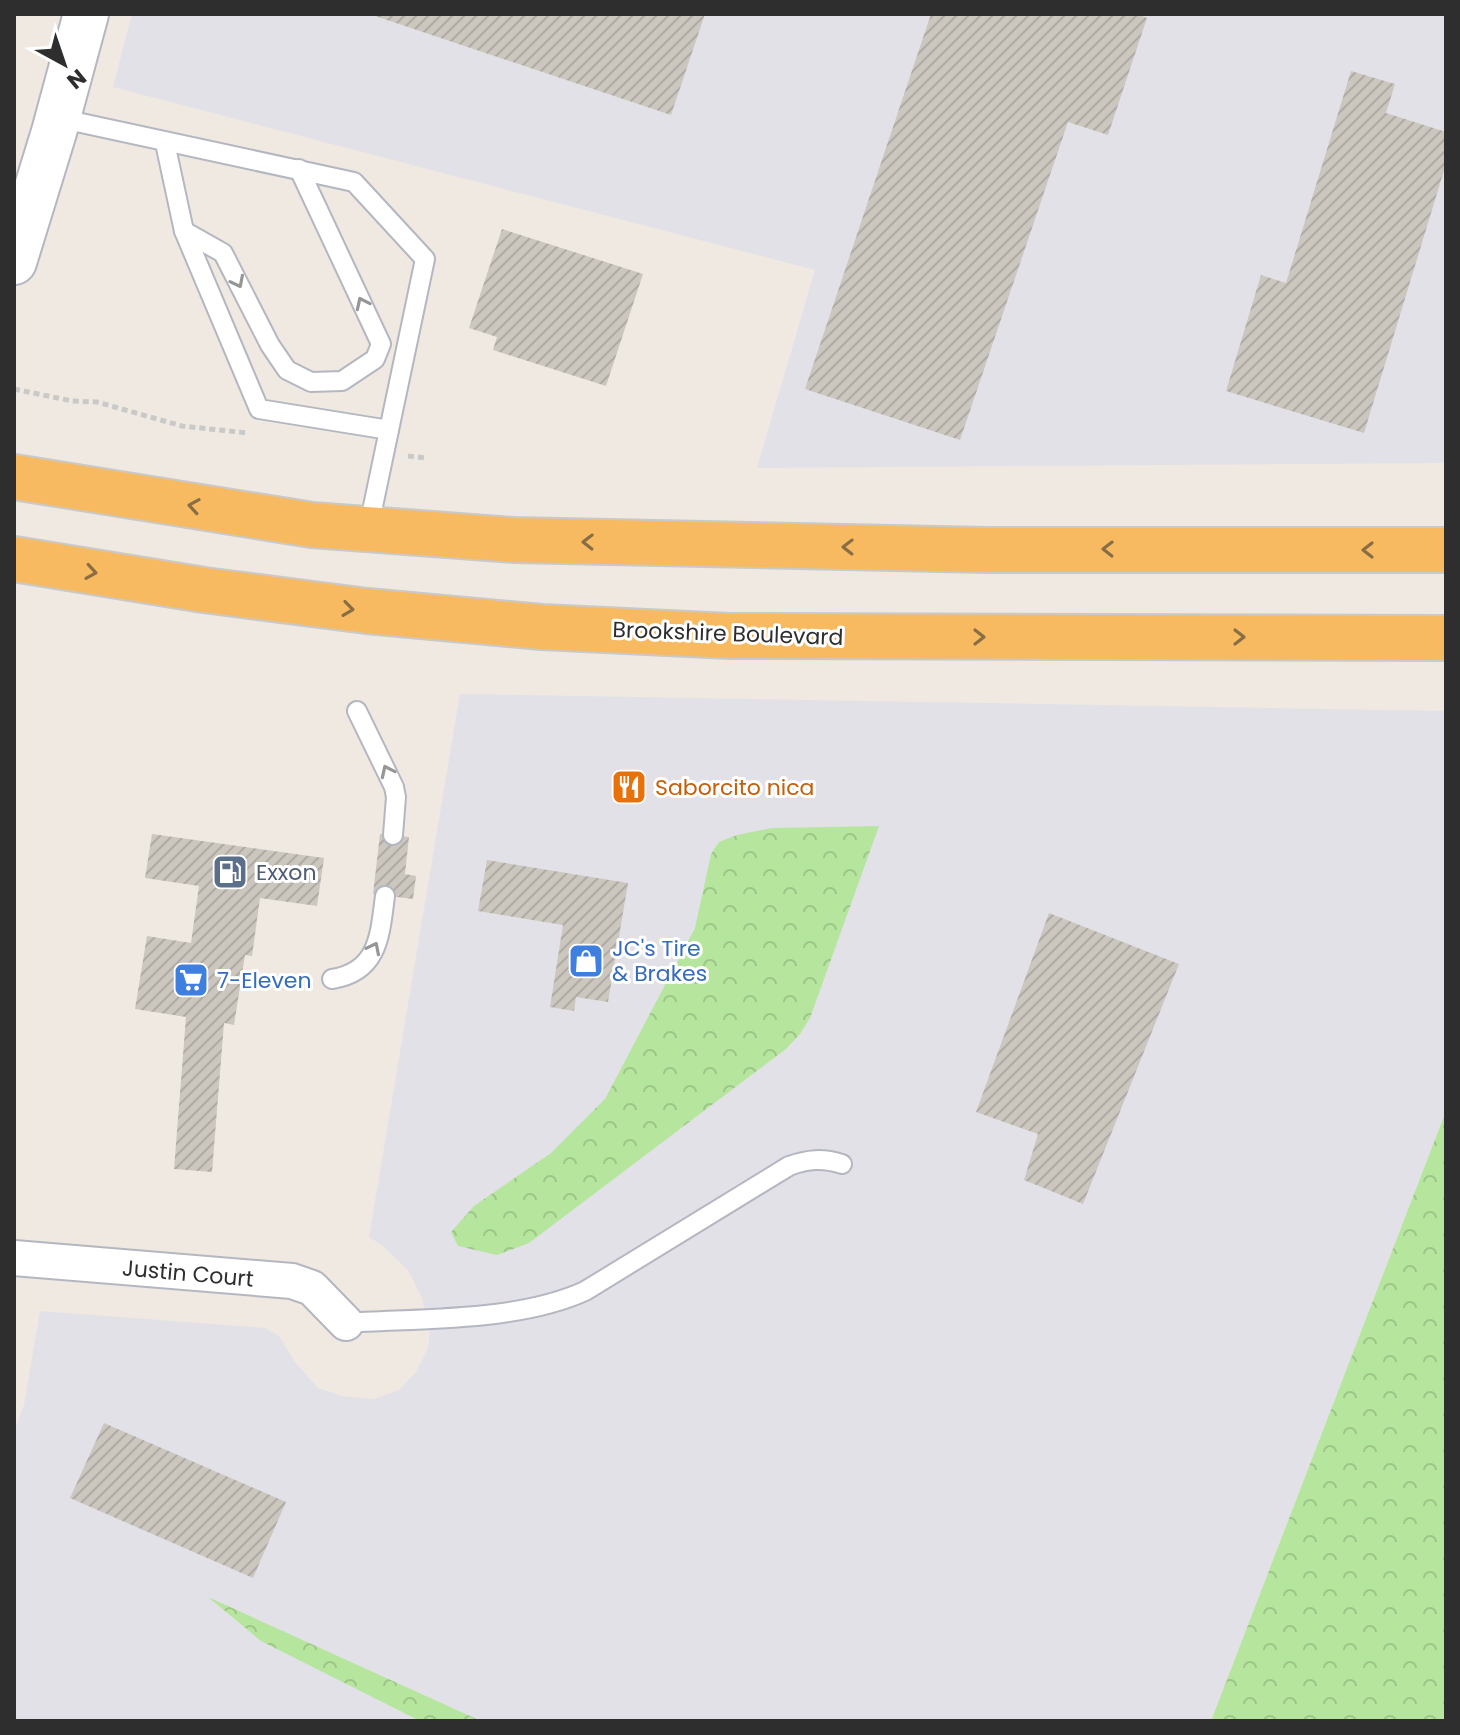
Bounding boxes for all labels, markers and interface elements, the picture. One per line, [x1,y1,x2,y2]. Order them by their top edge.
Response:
north arrow [24,24,104,104]
text: N [60,62,93,96]
one-way arrow [228,273,244,288]
one-way arrow [356,297,372,311]
one-way arrow [187,498,201,515]
one-way arrow [581,533,594,550]
one-way arrow [841,538,854,556]
one-way arrow [1101,541,1114,558]
one-way arrow [1361,541,1374,559]
one-way arrow [84,562,98,579]
one-way arrow [341,600,355,617]
street label: Brookshire Boulevard [612,614,844,653]
one-way arrow [973,628,986,646]
one-way arrow [1233,628,1246,646]
one-way arrow [381,765,397,779]
restaurant icon: Saborcito nica [610,768,648,806]
place label: Saborcito nica [655,772,814,803]
fuel station icon: Exxon [211,853,249,891]
place label: Exxon [256,857,317,888]
place label: JC's Tire & Brakes [612,933,707,989]
one-way arrow [364,942,379,956]
shop icon: JC's Tire & Brakes [567,942,605,980]
supermarket icon: 7-Eleven [172,961,210,999]
place label: 7-Eleven [217,965,312,996]
street label: Justin Court [121,1252,255,1295]

